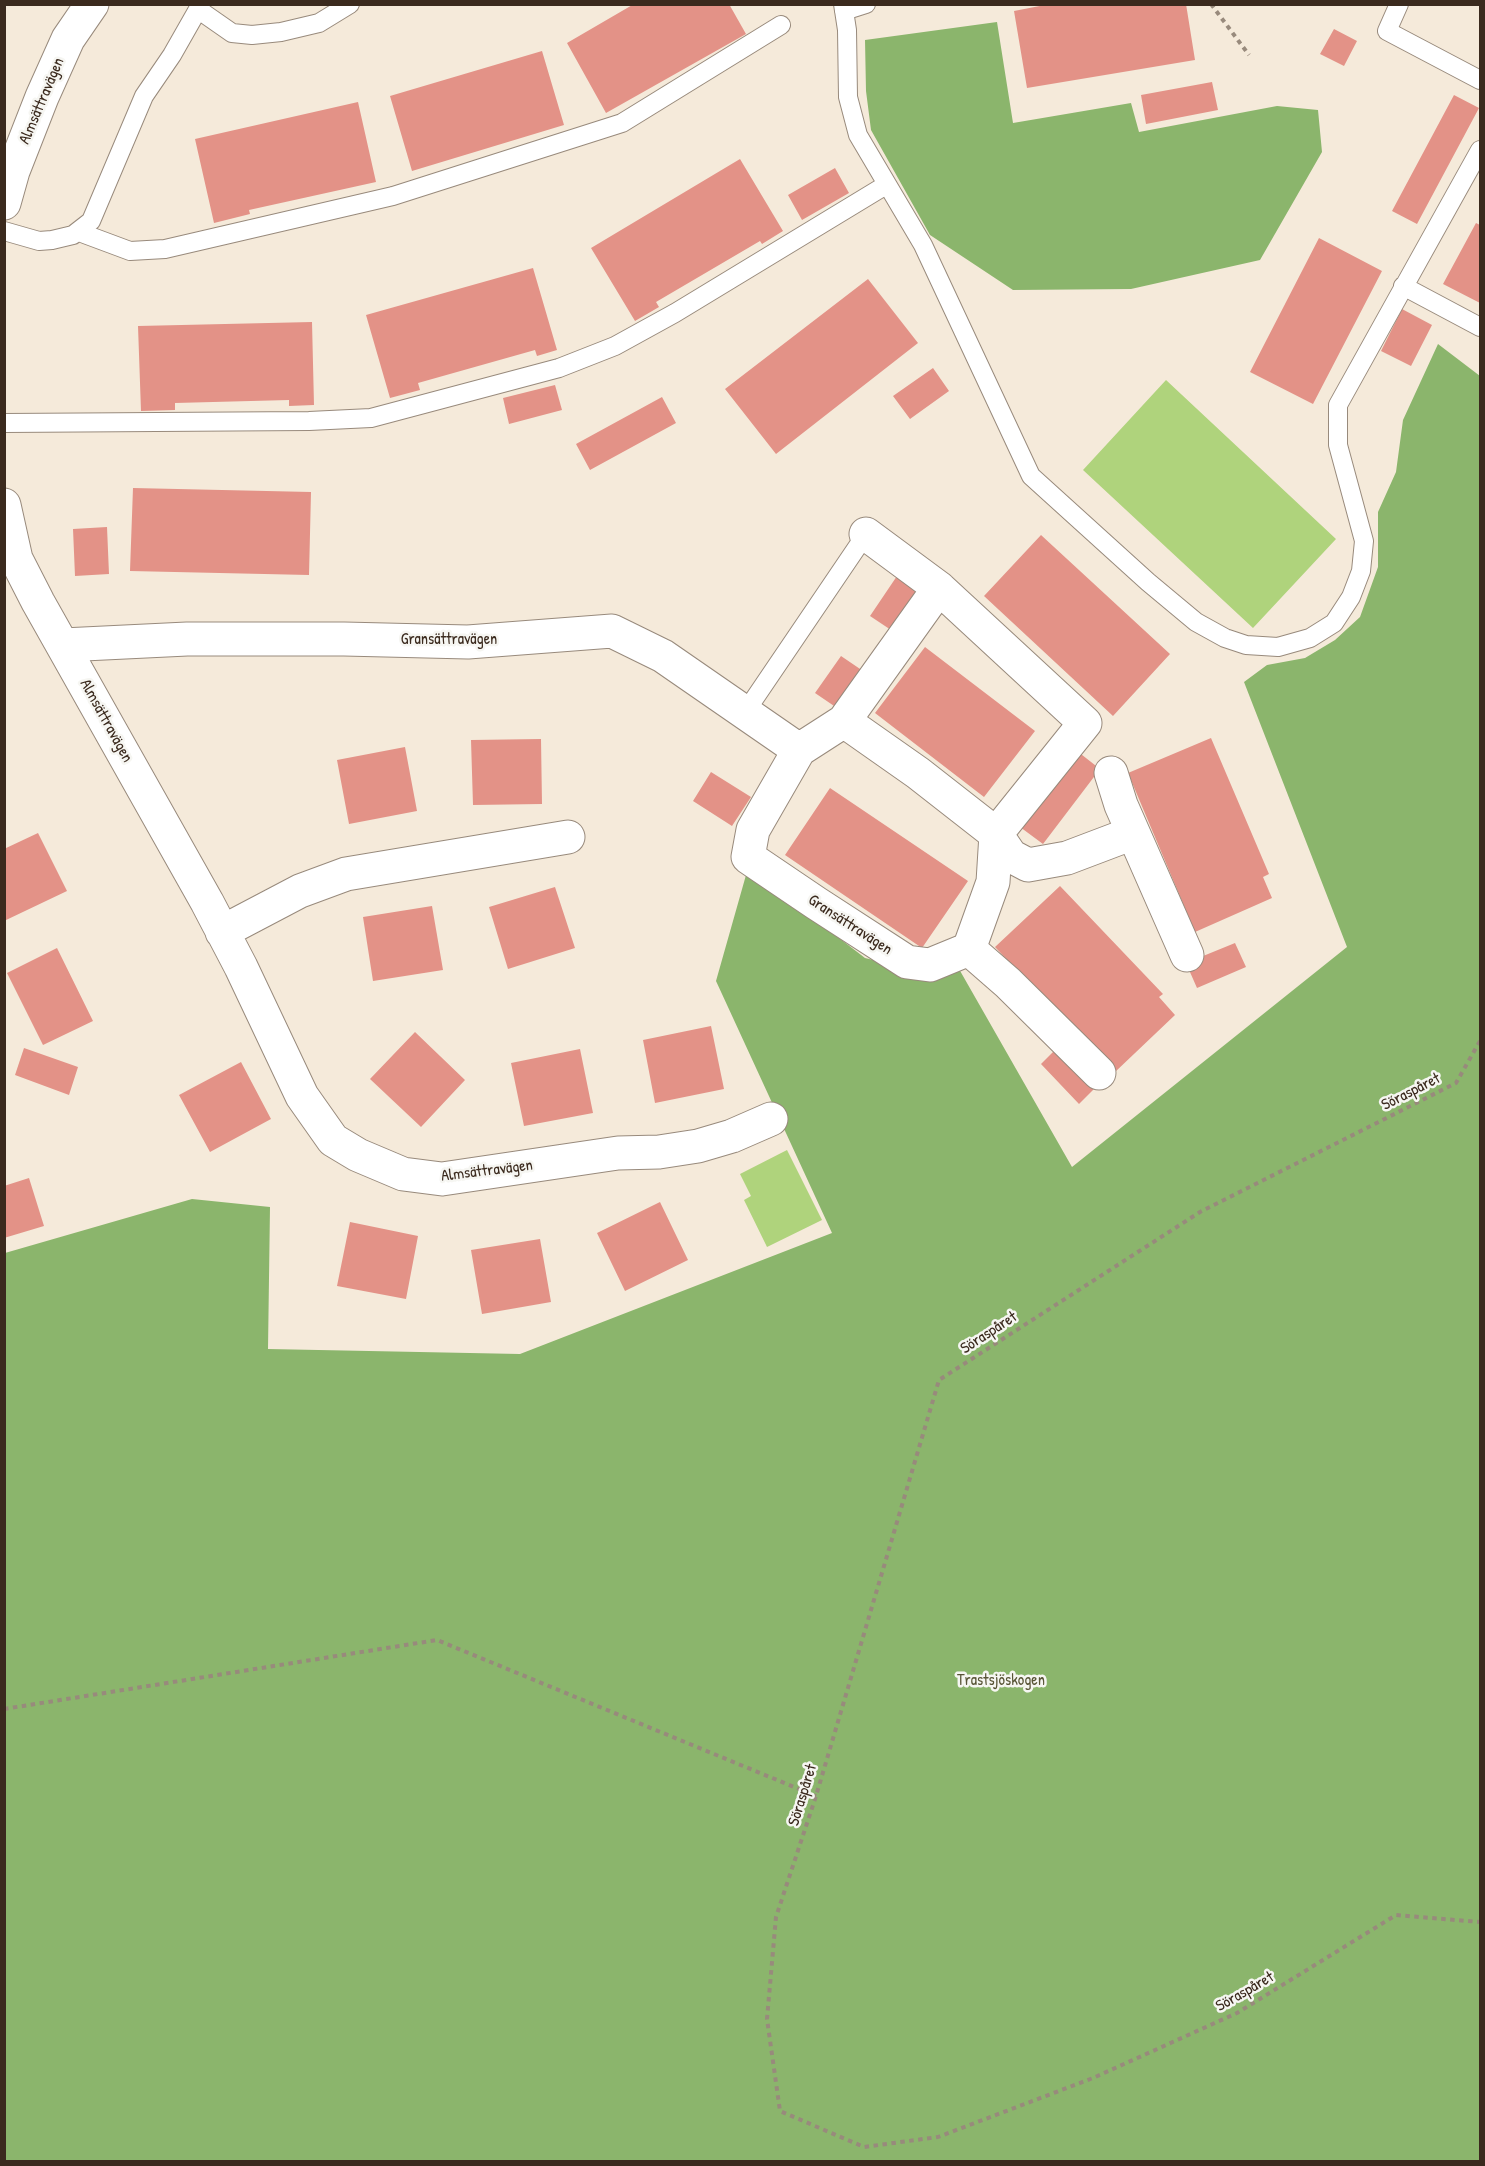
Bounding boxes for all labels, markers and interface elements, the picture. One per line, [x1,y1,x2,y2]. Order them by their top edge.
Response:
street label: Almsättravägen [15,55,69,147]
street label: Gransättravägen [401,630,497,650]
street label: Almsättravägen [75,676,137,766]
street label: Gransättravägen [804,891,896,959]
street label: Söraspåret [1378,1069,1444,1115]
street label: Almsättravägen [440,1156,534,1186]
street label: Söraspåret [957,1308,1021,1358]
park label: Trastsjöskogen [957,1671,1045,1691]
street label: Söraspåret [785,1762,821,1828]
street label: Söraspåret [1213,1968,1277,2016]

